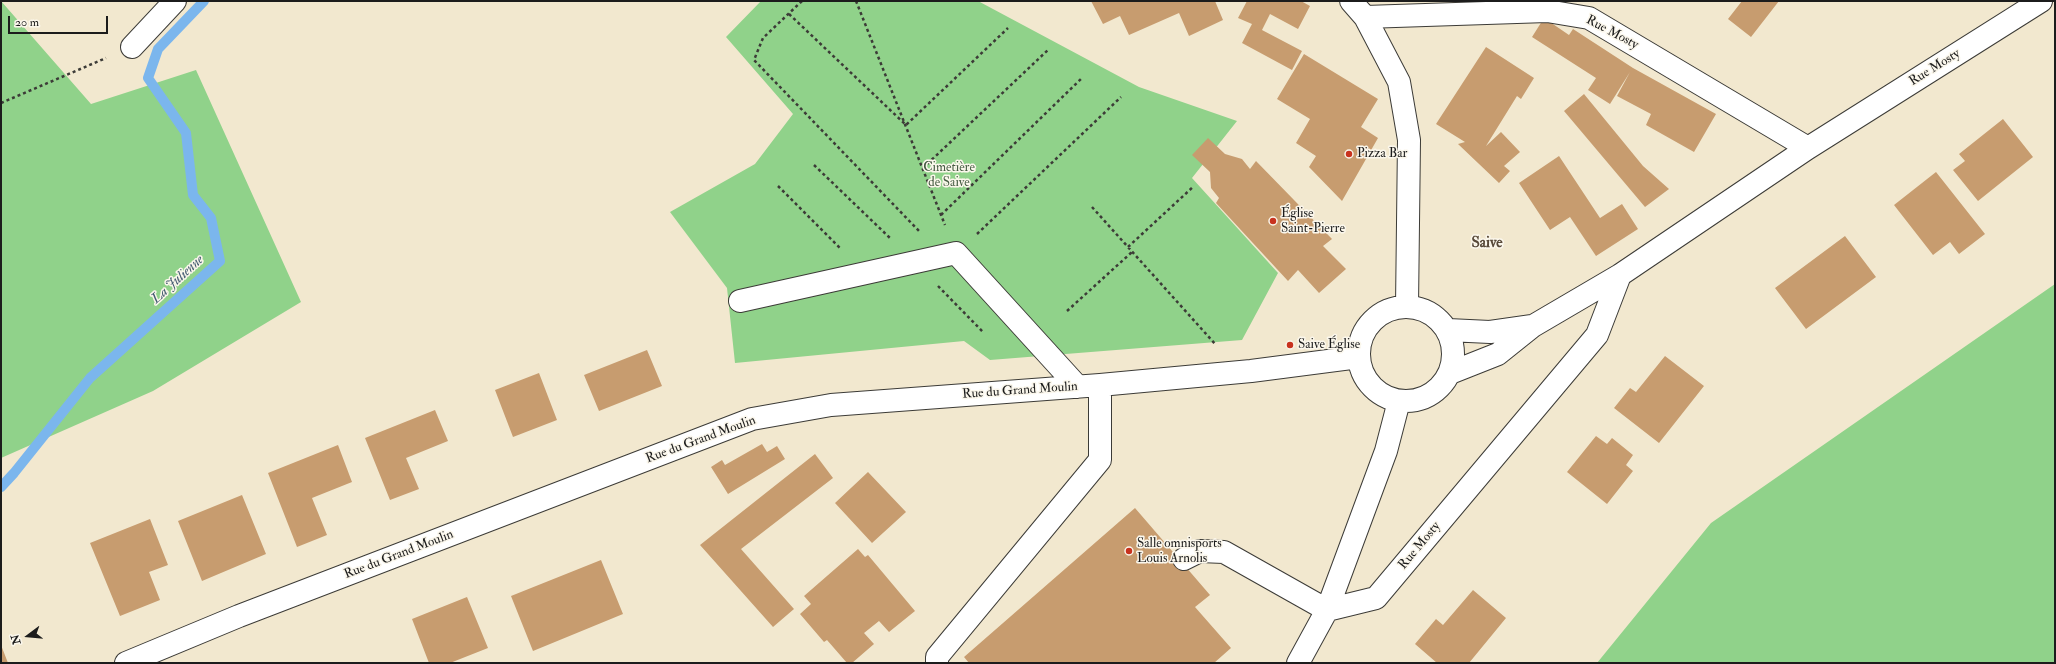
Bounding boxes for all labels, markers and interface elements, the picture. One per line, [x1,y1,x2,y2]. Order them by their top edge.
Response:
scale bar [10,8,110,34]
street label: Rue Mosty [1583,13,1641,53]
text: 20 m [15,15,39,30]
street label: Rue Mosty [1907,46,1963,90]
place label: Pizza Bar [1357,146,1407,162]
marker: Pizza Bar [1344,149,1354,159]
park label: Cimetière de Saive [923,160,975,191]
place label: Église Saint-Pierre [1281,206,1345,237]
marker: Église Saint-Pierre [1268,216,1278,226]
district label: Saive [1471,235,1503,253]
water label: La Julienne [148,252,208,308]
place label: Saive Église [1298,337,1360,353]
marker: Saive Église [1285,340,1295,350]
street label: Rue du Grand Moulin [962,379,1078,403]
street label: Rue du Grand Moulin [644,413,758,467]
street label: Rue Mosty [1396,519,1444,573]
street label: Rue du Grand Moulin [342,527,456,583]
place label: Salle omnisports Louis Arnolis [1137,536,1222,567]
marker: Salle omnisports Louis Arnolis [1124,546,1134,556]
north arrow [8,616,48,656]
text: N [8,633,24,646]

